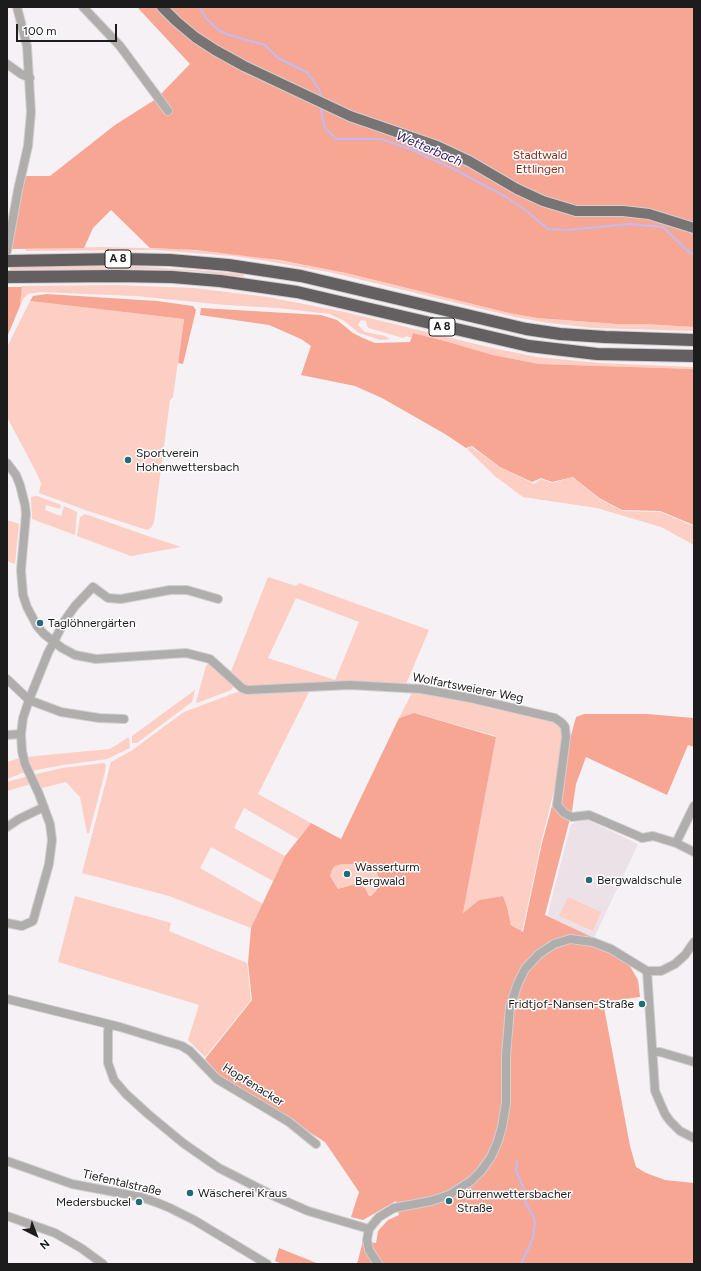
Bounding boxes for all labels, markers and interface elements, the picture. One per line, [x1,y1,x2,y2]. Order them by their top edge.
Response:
scale bar [18,16,119,42]
text: 100 m [23,24,57,38]
water label: Wetterbach [394,128,464,170]
park label: Stadtwald Ettlingen [513,148,567,176]
road number: A 8 [105,250,131,268]
road number: A 8 [429,318,455,336]
place label: Sportverein Hohenwettersbach [136,446,239,474]
marker: Sportverein Hohenwettersbach [123,455,133,465]
place label: Taglöhnergärten [48,616,136,630]
marker: Taglöhnergärten [35,618,45,628]
street label: Wolfartsweierer Weg [411,670,525,706]
place label: Wasserturm Bergwald [355,860,419,888]
marker: Wasserturm Bergwald [342,869,352,879]
place label: Bergwaldschule [597,873,682,887]
marker: Bergwaldschule [584,875,594,885]
place label: Fridtjof-Nansen-Straße [508,997,634,1011]
marker: Fridtjof-Nansen-Straße [637,999,647,1009]
street label: Hopfenacker [220,1060,286,1110]
street label: Tiefentalstraße [81,1167,163,1199]
place label: Wäscherei Kraus [198,1186,287,1200]
place label: Dürrenwettersbacher Straße [457,1187,571,1215]
marker: Wäscherei Kraus [185,1188,195,1198]
place label: Medersbuckel [56,1195,131,1209]
marker: Dürrenwettersbacher Straße [444,1196,454,1206]
marker: Medersbuckel [134,1197,144,1207]
north arrow [16,1215,56,1255]
text: N [37,1237,52,1252]

